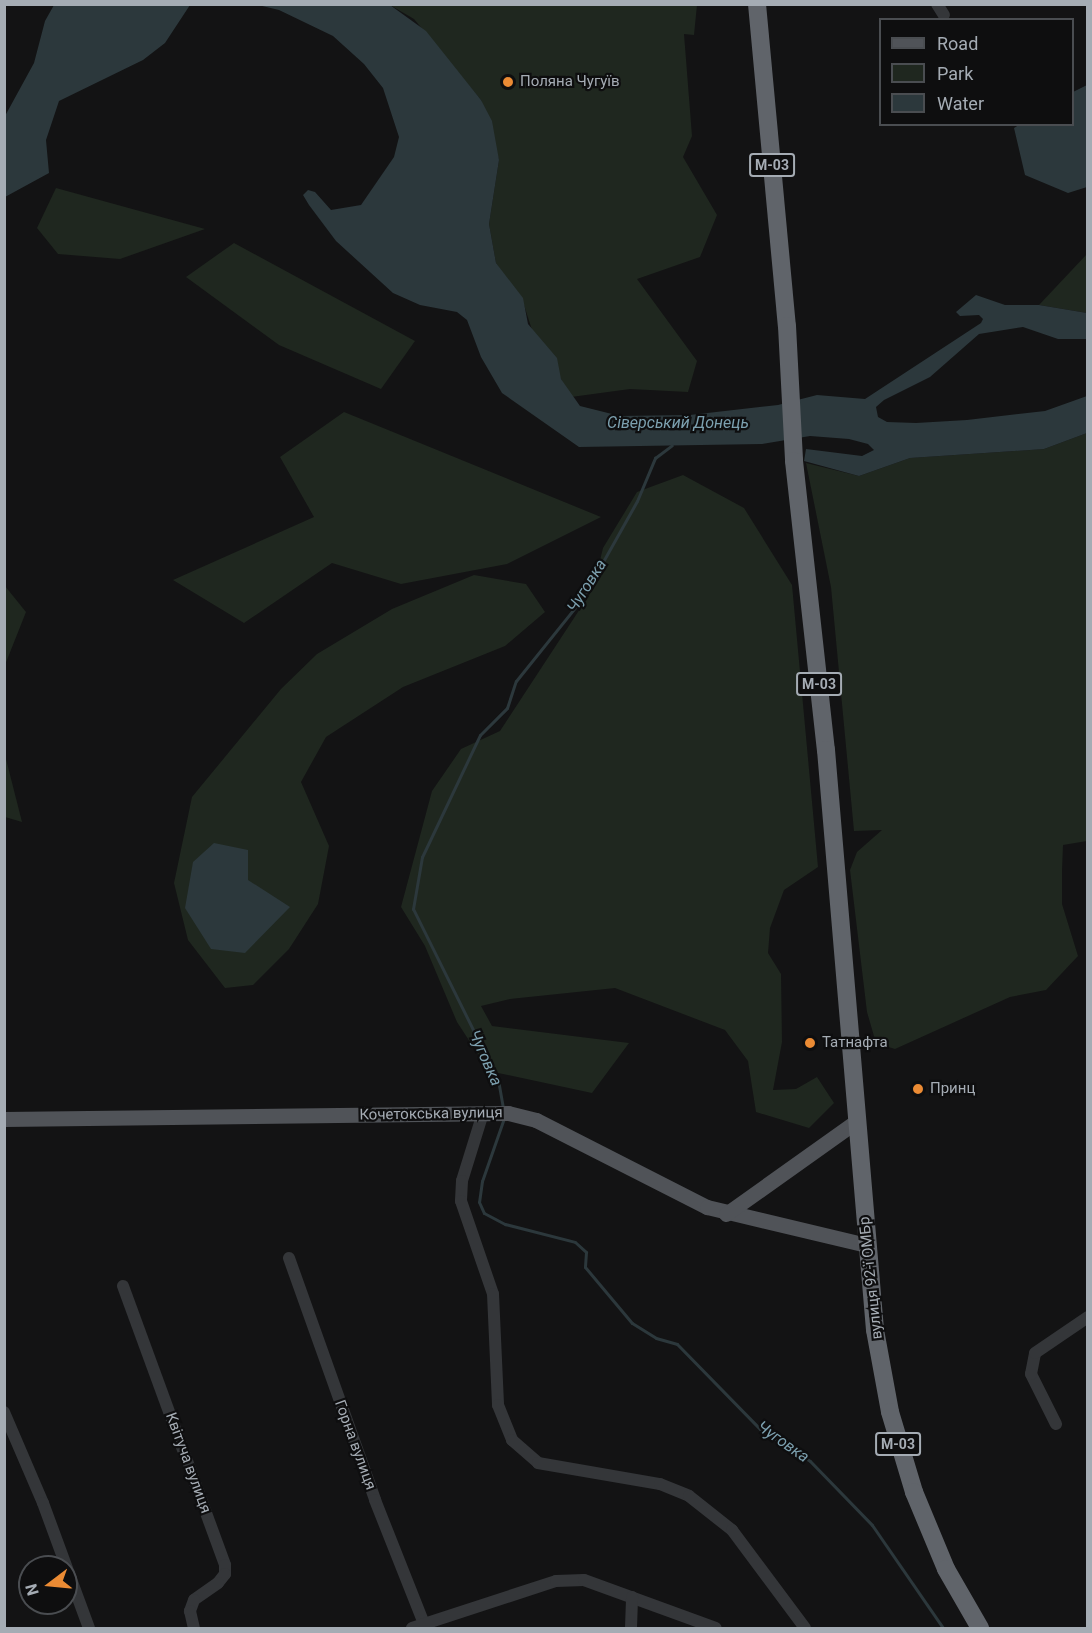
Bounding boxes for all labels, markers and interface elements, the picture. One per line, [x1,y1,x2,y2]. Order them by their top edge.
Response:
legend [879,18,1074,126]
text: Road [937,33,978,54]
text: Park [937,63,973,84]
place label: Поляна Чугуїв [520,73,620,91]
marker: Поляна Чугуїв [501,75,515,89]
text: Water [937,93,984,114]
road number: М-03 [748,154,796,176]
water label: Сіверський Донець [607,413,749,433]
water label: Чуговка [563,556,611,616]
road number: М-03 [795,673,843,695]
water label: Чуговка [464,1027,506,1089]
place label: Татнафта [822,1034,888,1052]
marker: Татнафта [803,1036,817,1050]
place label: Принц [930,1080,975,1098]
marker: Принц [911,1082,925,1096]
street label: Кочетокська вулиця [359,1104,503,1124]
street label: вулиця 92-ї ОМБр [856,1216,886,1340]
street label: Горна вулиця [330,1398,380,1492]
street label: Квітуча вулиця [161,1410,215,1516]
water label: Чуговка [753,1417,813,1467]
road number: М-03 [874,1433,922,1455]
north arrow [18,1555,78,1615]
text: N [21,1582,43,1598]

